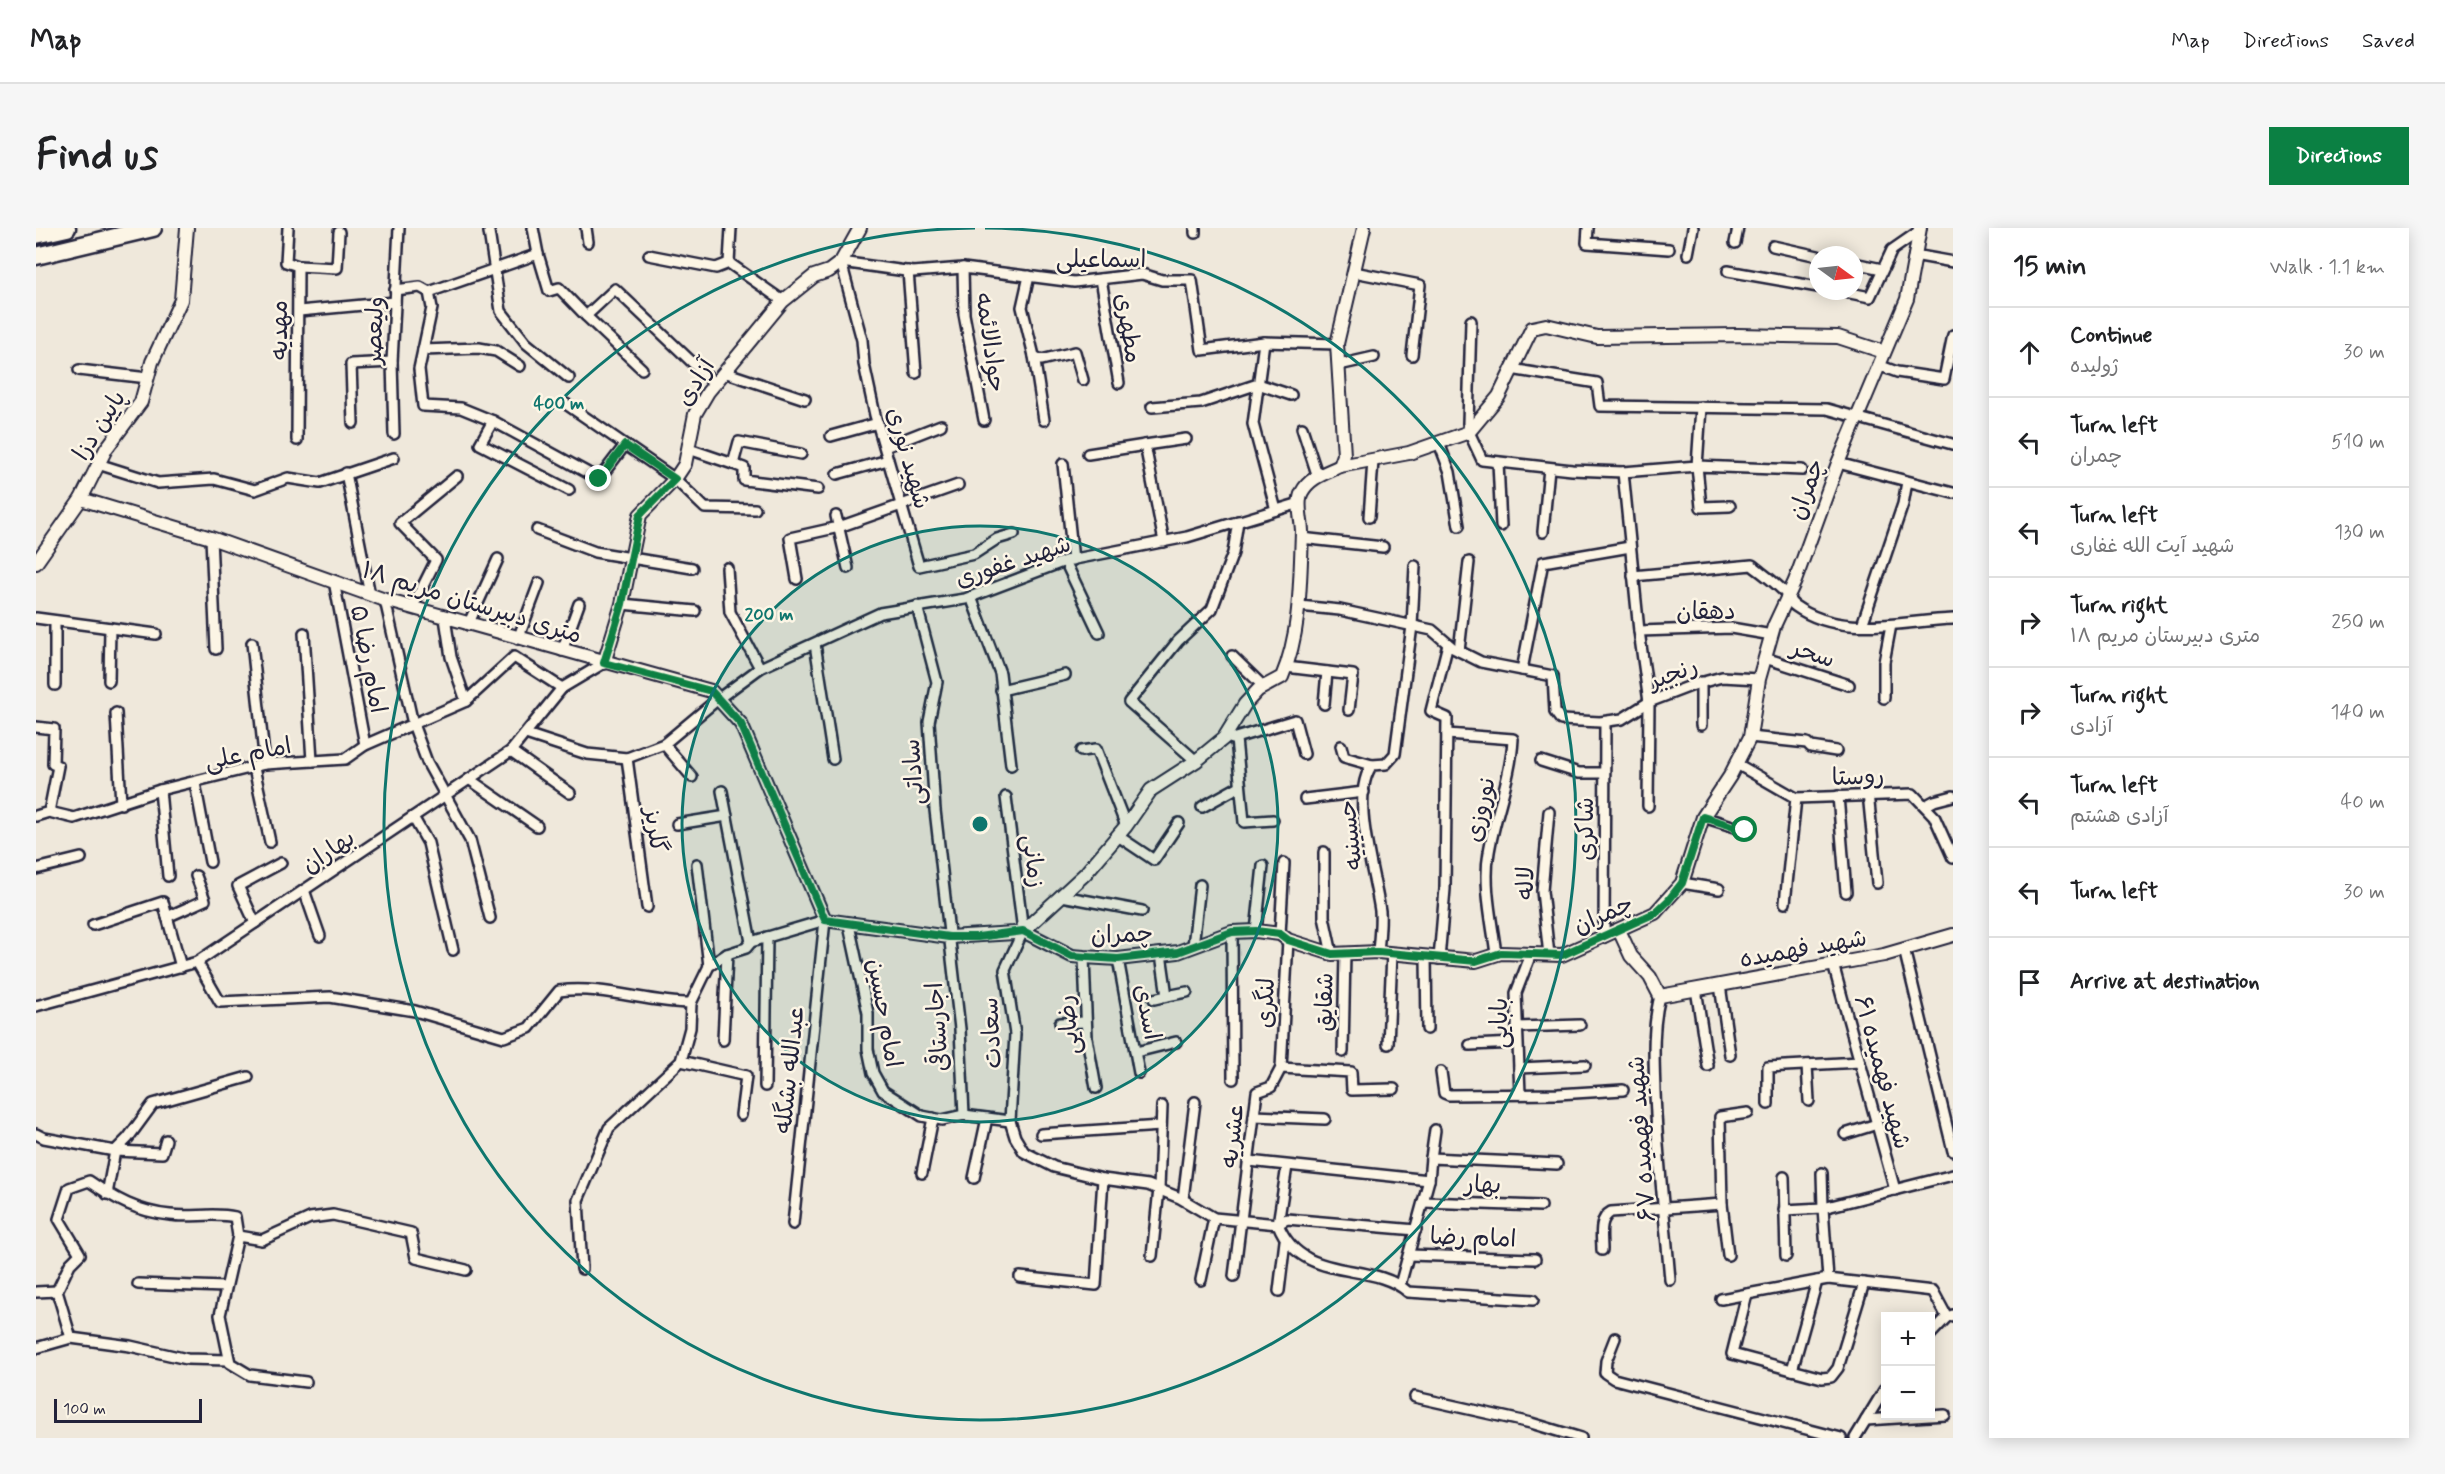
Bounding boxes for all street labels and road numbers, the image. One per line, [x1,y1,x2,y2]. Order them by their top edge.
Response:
street label: اسماعیلی [1056,245,1146,276]
street label: جوادالائمه [967,290,1012,394]
street label: مطهری [1107,291,1148,365]
street label: ولیعصر [359,296,392,366]
street label: مهدیه [265,300,296,360]
street label: آزادی [670,352,723,413]
street label: پایین دزا [67,385,134,467]
street label: شهید نوری [878,404,937,513]
street label: چمران [1782,455,1833,524]
street label: شهید غفوری [952,529,1075,596]
street label: ۱۸ متری دبیرستان مریم [358,555,585,653]
street label: دهقان [1676,597,1736,628]
street label: امام رضا ۵ [341,602,393,716]
street label: سحر [1785,632,1838,676]
street label: رنجبر [1643,651,1702,698]
street label: امام علی [202,731,295,779]
street label: ساداتی [897,738,932,806]
street label: روستا [1831,761,1885,794]
street label: نوروزی [1459,773,1504,845]
street label: شاکری [1571,797,1602,861]
street label: حسینیه [1332,798,1371,872]
street label: گلریز [636,804,673,855]
street label: بهاران [296,823,362,881]
street label: زمانی [1014,833,1051,890]
street label: لاله [1511,866,1542,900]
street label: چمران [1569,888,1638,942]
street label: چمران [1090,919,1154,952]
street label: شهید فهمیده [1737,923,1869,976]
street label: امام حسین [858,956,908,1070]
street label: شقایق [1309,972,1342,1032]
street label: لنگری [1250,977,1283,1029]
street label: اجارستاقی [919,981,957,1073]
street label: اسدی [1126,982,1167,1043]
street label: شهید فهمیده ۶۱ [1846,992,1917,1153]
street label: رضایی [1051,993,1088,1056]
street label: سعادت [975,996,1010,1069]
street label: بابایی [1485,998,1516,1048]
street label: عبدالله بشگله [768,1005,813,1135]
street label: شهید فهمیده ۶۷ [1621,1055,1664,1223]
street label: عشریه [1215,1103,1252,1170]
street label: بهار [1462,1169,1502,1202]
street label: امام رضا [1429,1221,1517,1257]

